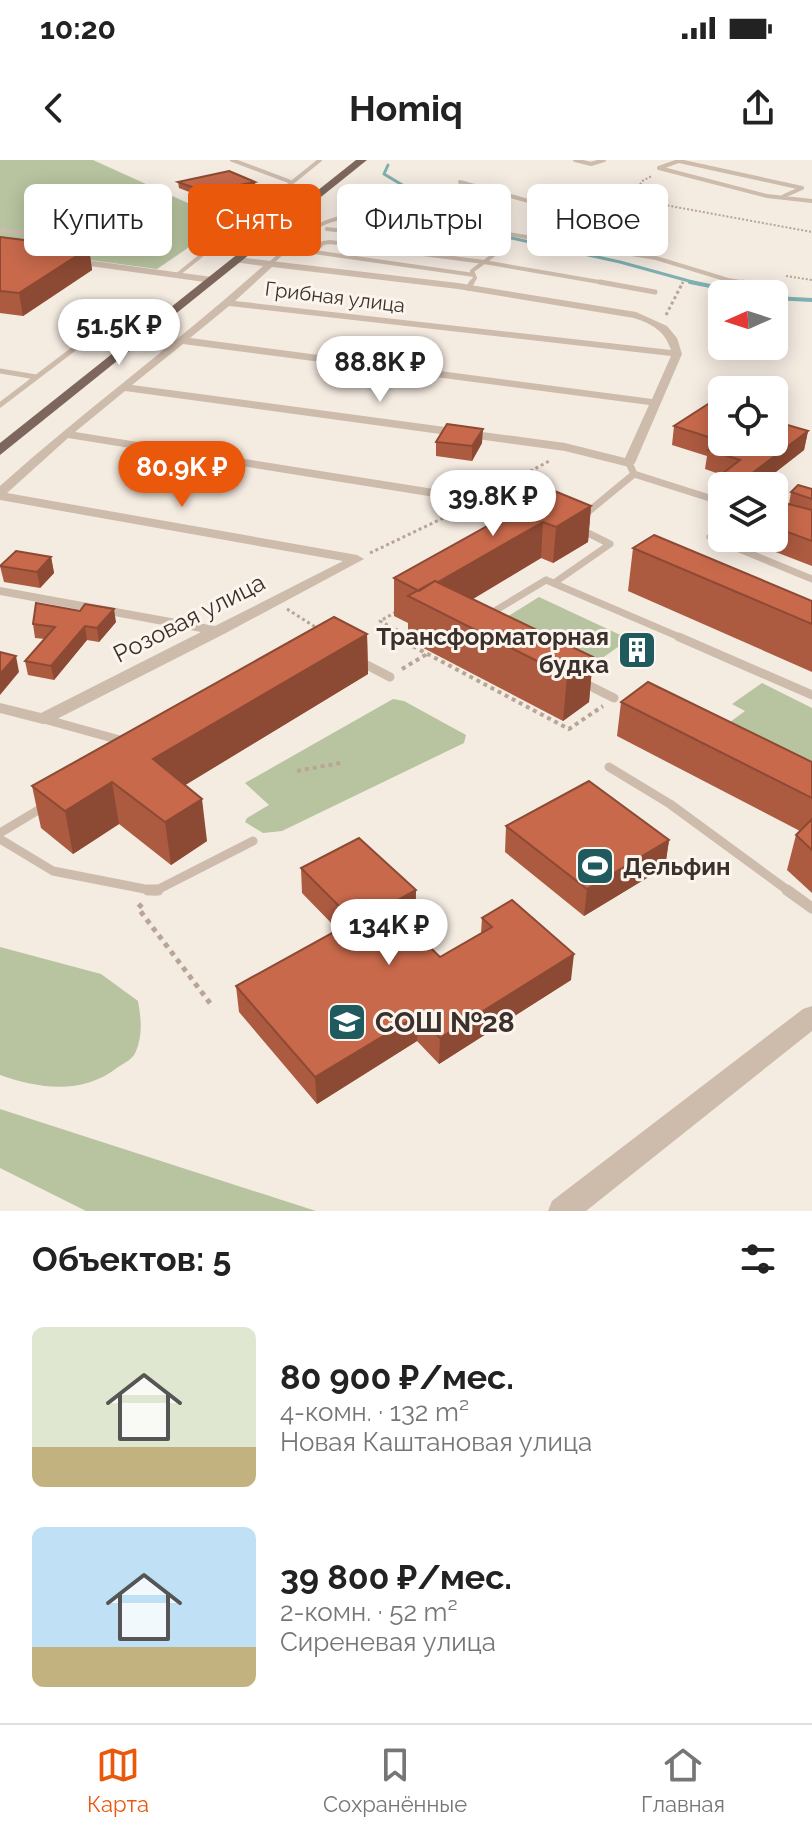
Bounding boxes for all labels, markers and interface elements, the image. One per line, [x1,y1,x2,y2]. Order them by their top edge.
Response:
text: 10:20 [40,11,116,46]
icon: back [32,86,76,130]
icon: share [736,86,780,130]
text: Homiq [349,87,463,129]
chip: Купить [24,184,172,256]
chip: Снять [188,184,321,256]
chip: Фильтры [337,184,511,256]
chip: Новое [527,184,668,256]
street label: Грибная улица [264,277,406,317]
north arrow [708,280,788,360]
map controls [708,280,788,552]
pin: 51.5K ₽ [45,299,193,367]
text: 51.5K ₽ [76,310,162,340]
pin: 88.8K ₽ [306,336,454,404]
text: 88.8K ₽ [334,347,426,377]
button: locate [708,376,788,456]
pin: 80.9K ₽ [108,441,256,509]
text: 80.9K ₽ [136,452,228,482]
pin: 39.8K ₽ [419,470,567,538]
button: layers [708,472,788,552]
text: 39.8K ₽ [448,481,538,511]
street label: Розовая улица [108,567,270,669]
place label: Трансформаторная будка [376,622,609,679]
building icon: Трансформаторная будка [616,629,658,671]
sports icon: Дельфин [574,845,616,887]
place label: Дельфин [623,852,730,881]
pin: 134K ₽ [324,899,454,967]
text: 134K ₽ [349,910,429,940]
school or university icon: СОШ №28 [326,1001,368,1043]
place label: СОШ №28 [375,1006,515,1039]
icon: filters [736,1237,780,1281]
text: Объектов: 5 [32,1239,231,1279]
text: 80 900 ₽/мес. [280,1357,514,1397]
icon: home [96,1359,192,1455]
text: 4-комн. · 132 m² [280,1397,469,1427]
text: Новая Каштановая улица [280,1427,592,1457]
text: 39 800 ₽/мес. [280,1557,512,1597]
icon: home [96,1559,192,1655]
text: 2-комн. · 52 m² [280,1597,458,1627]
text: Сиреневая улица [280,1627,496,1657]
tab: Карта [87,1743,149,1817]
tab: Сохранённые [323,1743,467,1817]
tab: Главная [641,1743,725,1817]

